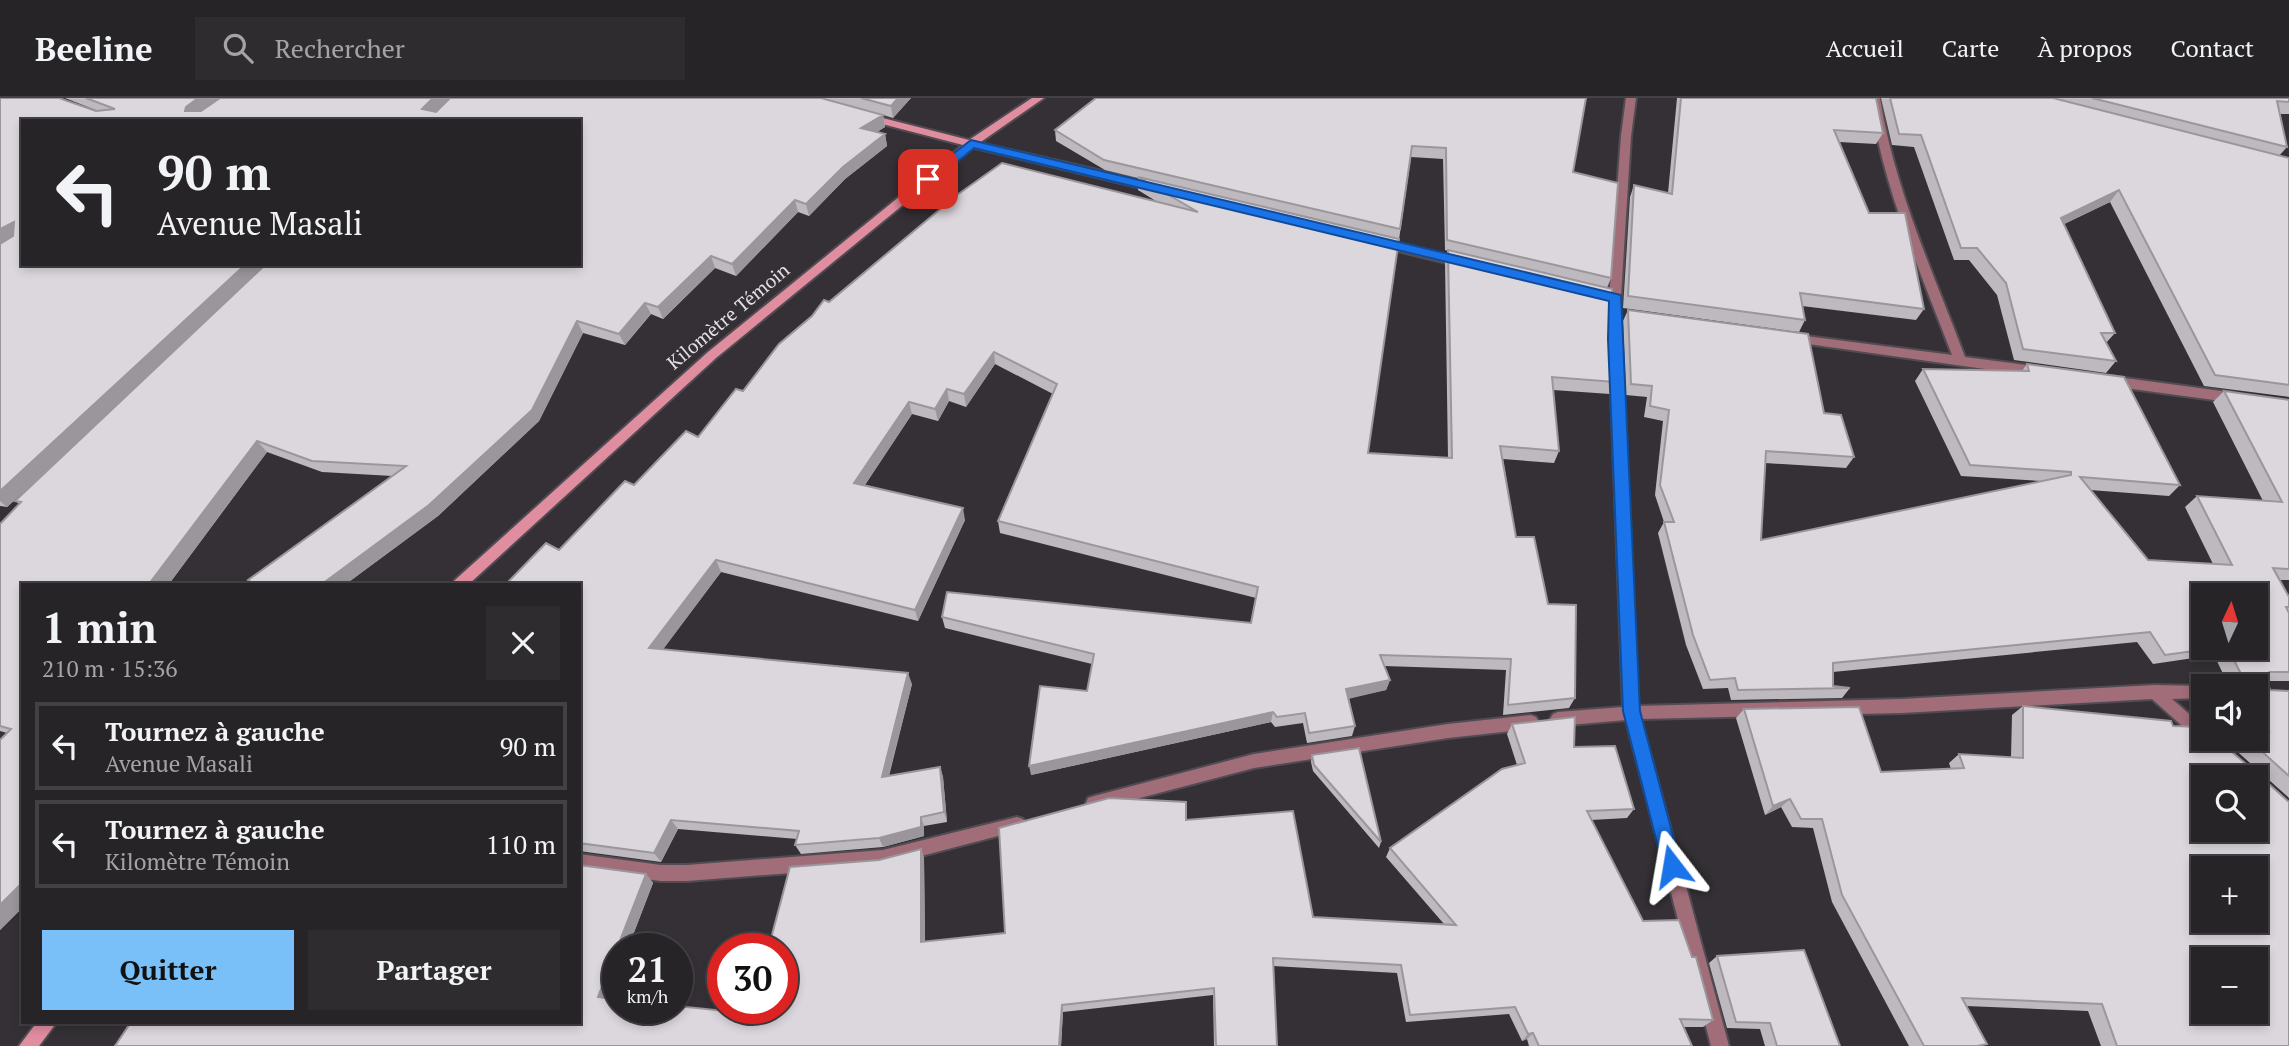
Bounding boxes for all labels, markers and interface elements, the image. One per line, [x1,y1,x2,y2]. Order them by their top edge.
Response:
search box [195,17,685,80]
text: Beeline [35,27,153,70]
icon: search [219,29,257,67]
text: Rechercher [275,31,405,65]
text: Accueil [1826,32,1904,64]
text: Carte [1942,32,1999,64]
text: À propos [2037,32,2133,64]
text: Contact [2171,32,2254,64]
text: 90 m [157,139,271,204]
icon: left [42,147,133,238]
pin [898,149,958,209]
icon: arrive [909,160,947,198]
text: Avenue Masali [157,202,363,244]
street label: Kilomètre Témoin [661,257,794,374]
north arrow [2191,583,2268,660]
map controls [2191,583,2268,1024]
text: 1 min [42,599,157,655]
button: close [486,606,560,680]
text: 210 m · 15:36 [42,653,177,684]
button: sound [2191,674,2268,751]
text: Tournez à gauche [105,714,325,748]
icon: left [46,727,84,765]
text: 90 m [500,729,556,763]
text: Avenue Masali [105,748,253,779]
button: search [2191,765,2268,842]
text: Tournez à gauche [105,812,325,846]
icon: left [46,825,84,863]
text: 110 m [486,827,556,861]
position arrow [1635,829,1709,903]
text: Kilomètre Témoin [105,846,290,877]
button: + [2191,856,2268,933]
button: Quitter [42,930,294,1010]
button: Partager [308,930,560,1010]
speed limit sign: 30 [707,933,798,1024]
text: 21 [628,946,667,992]
button: − [2191,947,2268,1024]
text: km/h [627,984,668,1008]

